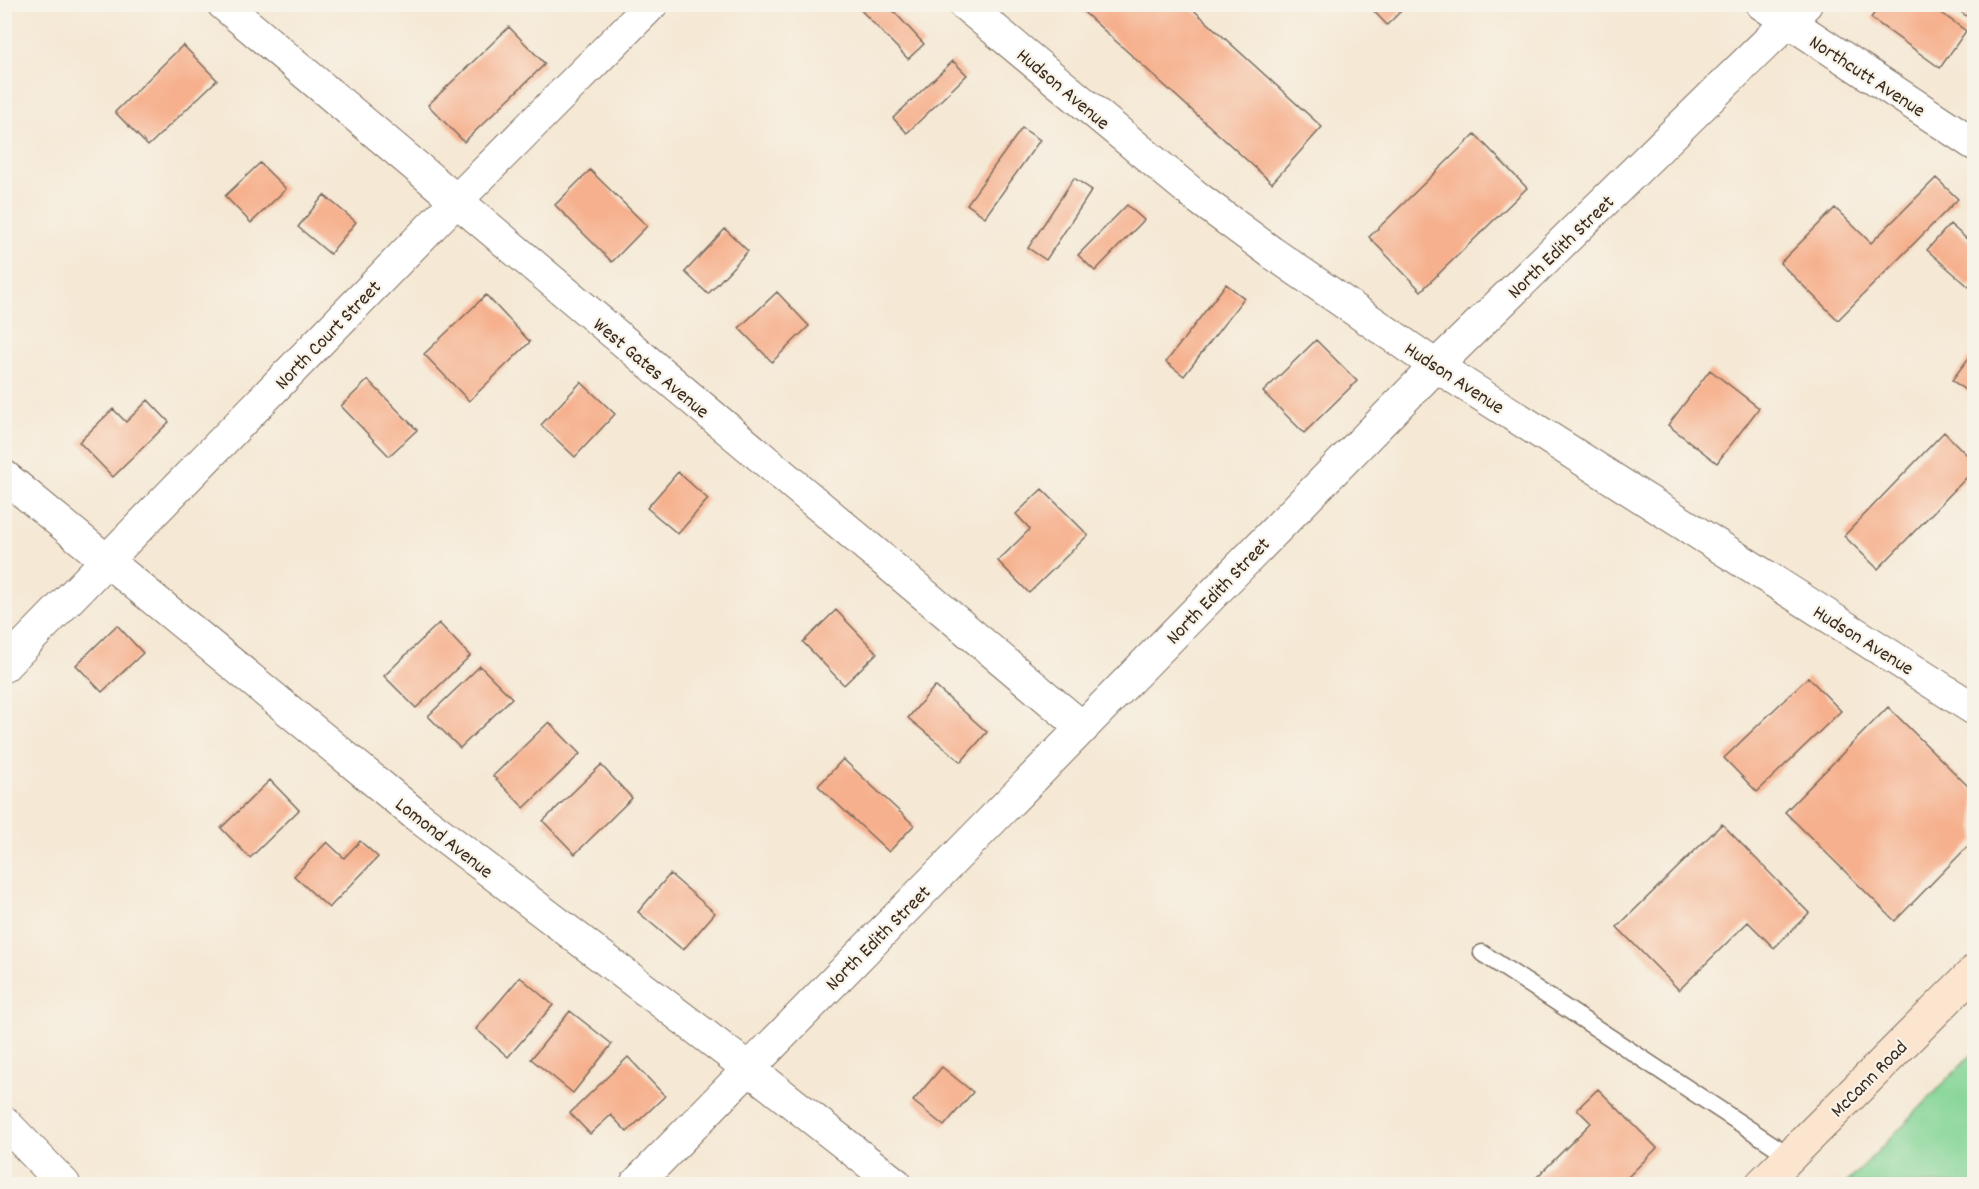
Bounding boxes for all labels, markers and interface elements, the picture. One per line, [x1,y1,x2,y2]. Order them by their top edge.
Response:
street label: Northcutt Avenue [1803,29,1930,126]
street label: Hudson Avenue [1009,43,1115,138]
street label: North Edith Street [1502,190,1622,307]
street label: North Court Street [270,275,389,397]
street label: West Gates Avenue [586,312,714,426]
street label: Hudson Avenue [1398,337,1509,422]
street label: North Edith Street [1161,532,1278,652]
street label: Hudson Avenue [1807,599,1918,684]
street label: Lomond Avenue [388,792,498,887]
street label: North Edith Street [820,880,938,998]
street label: McCann Road [1825,1035,1915,1125]

